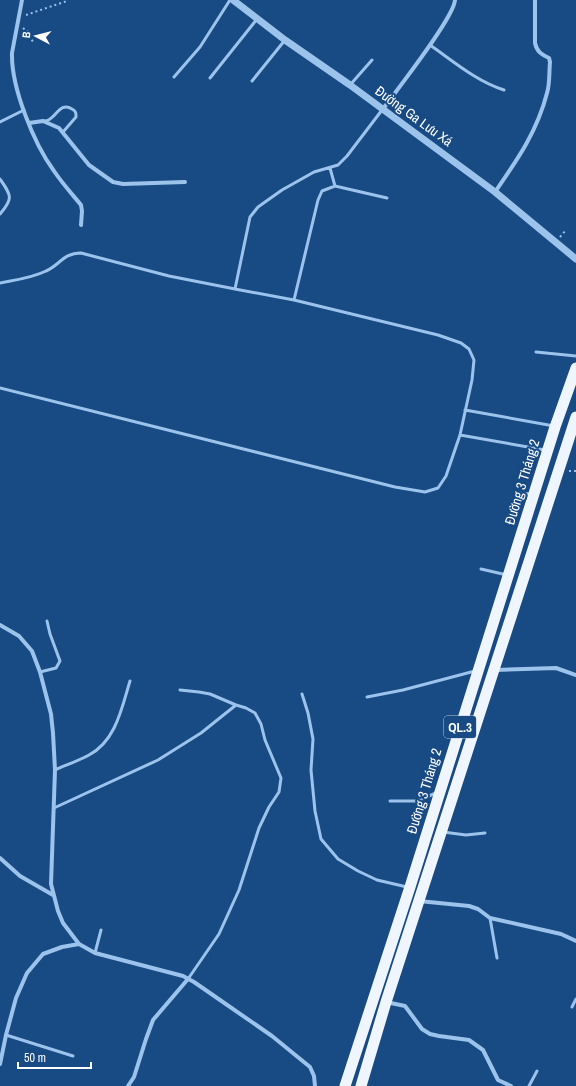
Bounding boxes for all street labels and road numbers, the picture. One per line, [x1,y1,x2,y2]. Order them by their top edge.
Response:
street label: Đường Ga Lưu Xá [372,82,457,151]
street label: Đường 3 Tháng 2 [500,437,544,527]
road number: QL.3 [444,716,476,738]
street label: Đường 3 Tháng 2 [402,746,446,836]

